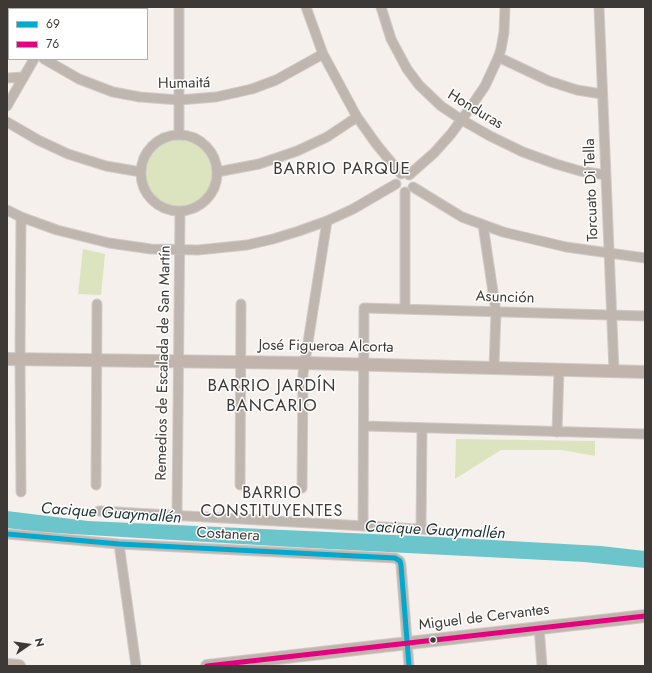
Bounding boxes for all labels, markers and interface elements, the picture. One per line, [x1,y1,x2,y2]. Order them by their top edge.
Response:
legend [8,8,148,60]
text: 69 [46,15,60,33]
text: 76 [46,35,59,53]
street label: Humaitá [158,75,210,93]
street label: Honduras [444,86,506,134]
street label: Torcuato Di Tella [581,138,603,242]
district label: BARRIO PARQUE [273,160,411,180]
street label: Remedios de Escalada de San Martín [153,245,175,481]
street label: Asunción [475,288,535,308]
street label: José Figueroa Alcorta [258,337,394,357]
district label: BARRIO JARDÍN BANCARIO [208,377,336,417]
district label: BARRIO CONSTITUYENTES [201,484,343,522]
water label: Cacique Guaymallén [40,500,182,528]
water label: Cacique Guaymallén [364,518,506,544]
street label: Costanera [196,524,260,546]
street label: Miguel de Cervantes [418,601,550,635]
north arrow [8,625,48,665]
unlabelled marker [428,635,438,645]
text: N [31,636,48,648]

